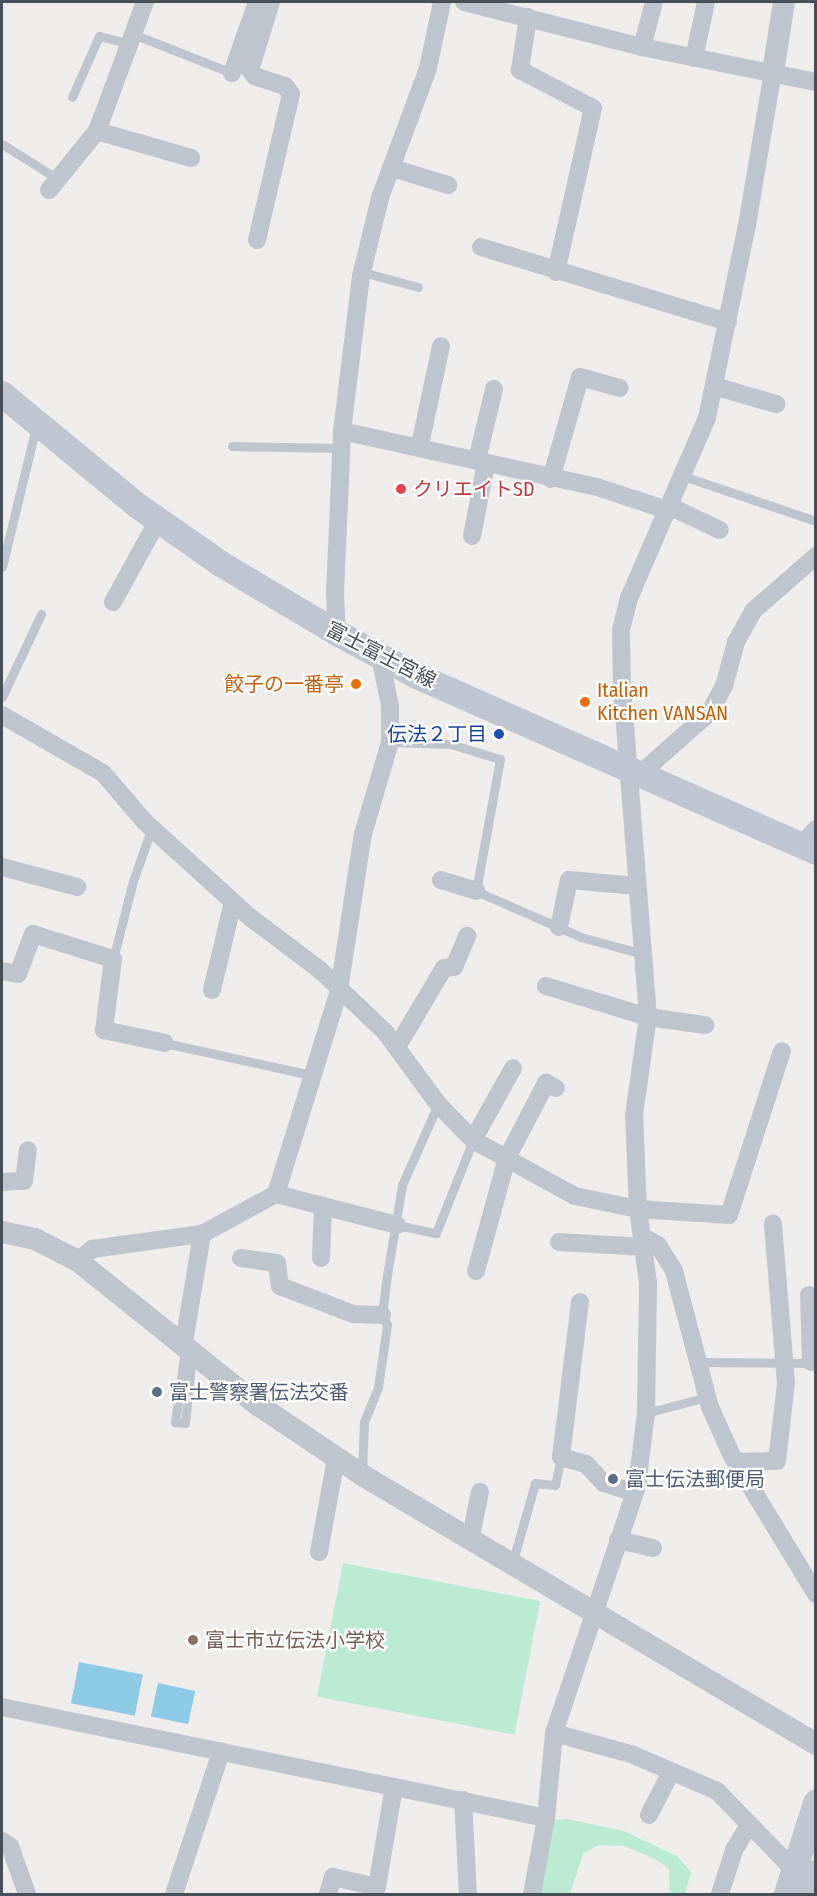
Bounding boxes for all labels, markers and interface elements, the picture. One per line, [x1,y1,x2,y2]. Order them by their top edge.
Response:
place label: クリエイトSD [413,477,535,501]
marker: クリエイトSD [394,482,408,496]
street label: 富士富士宮線 [322,617,440,693]
place label: 餃子の一番亭 [224,672,344,696]
marker: 餃子の一番亭 [349,677,363,691]
place label: Italian Kitchen VANSAN [597,678,728,725]
marker: Italian Kitchen VANSAN [578,695,592,709]
place label: 伝法２丁目 [387,722,487,746]
marker: 伝法２丁目 [492,727,506,741]
place label: 富士警察署伝法交番 [169,1380,349,1404]
marker: 富士警察署伝法交番 [150,1385,164,1399]
place label: 富士伝法郵便局 [625,1467,765,1491]
marker: 富士伝法郵便局 [606,1472,620,1486]
place label: 富士市立伝法小学校 [205,1628,385,1652]
marker: 富士市立伝法小学校 [186,1633,200,1647]

